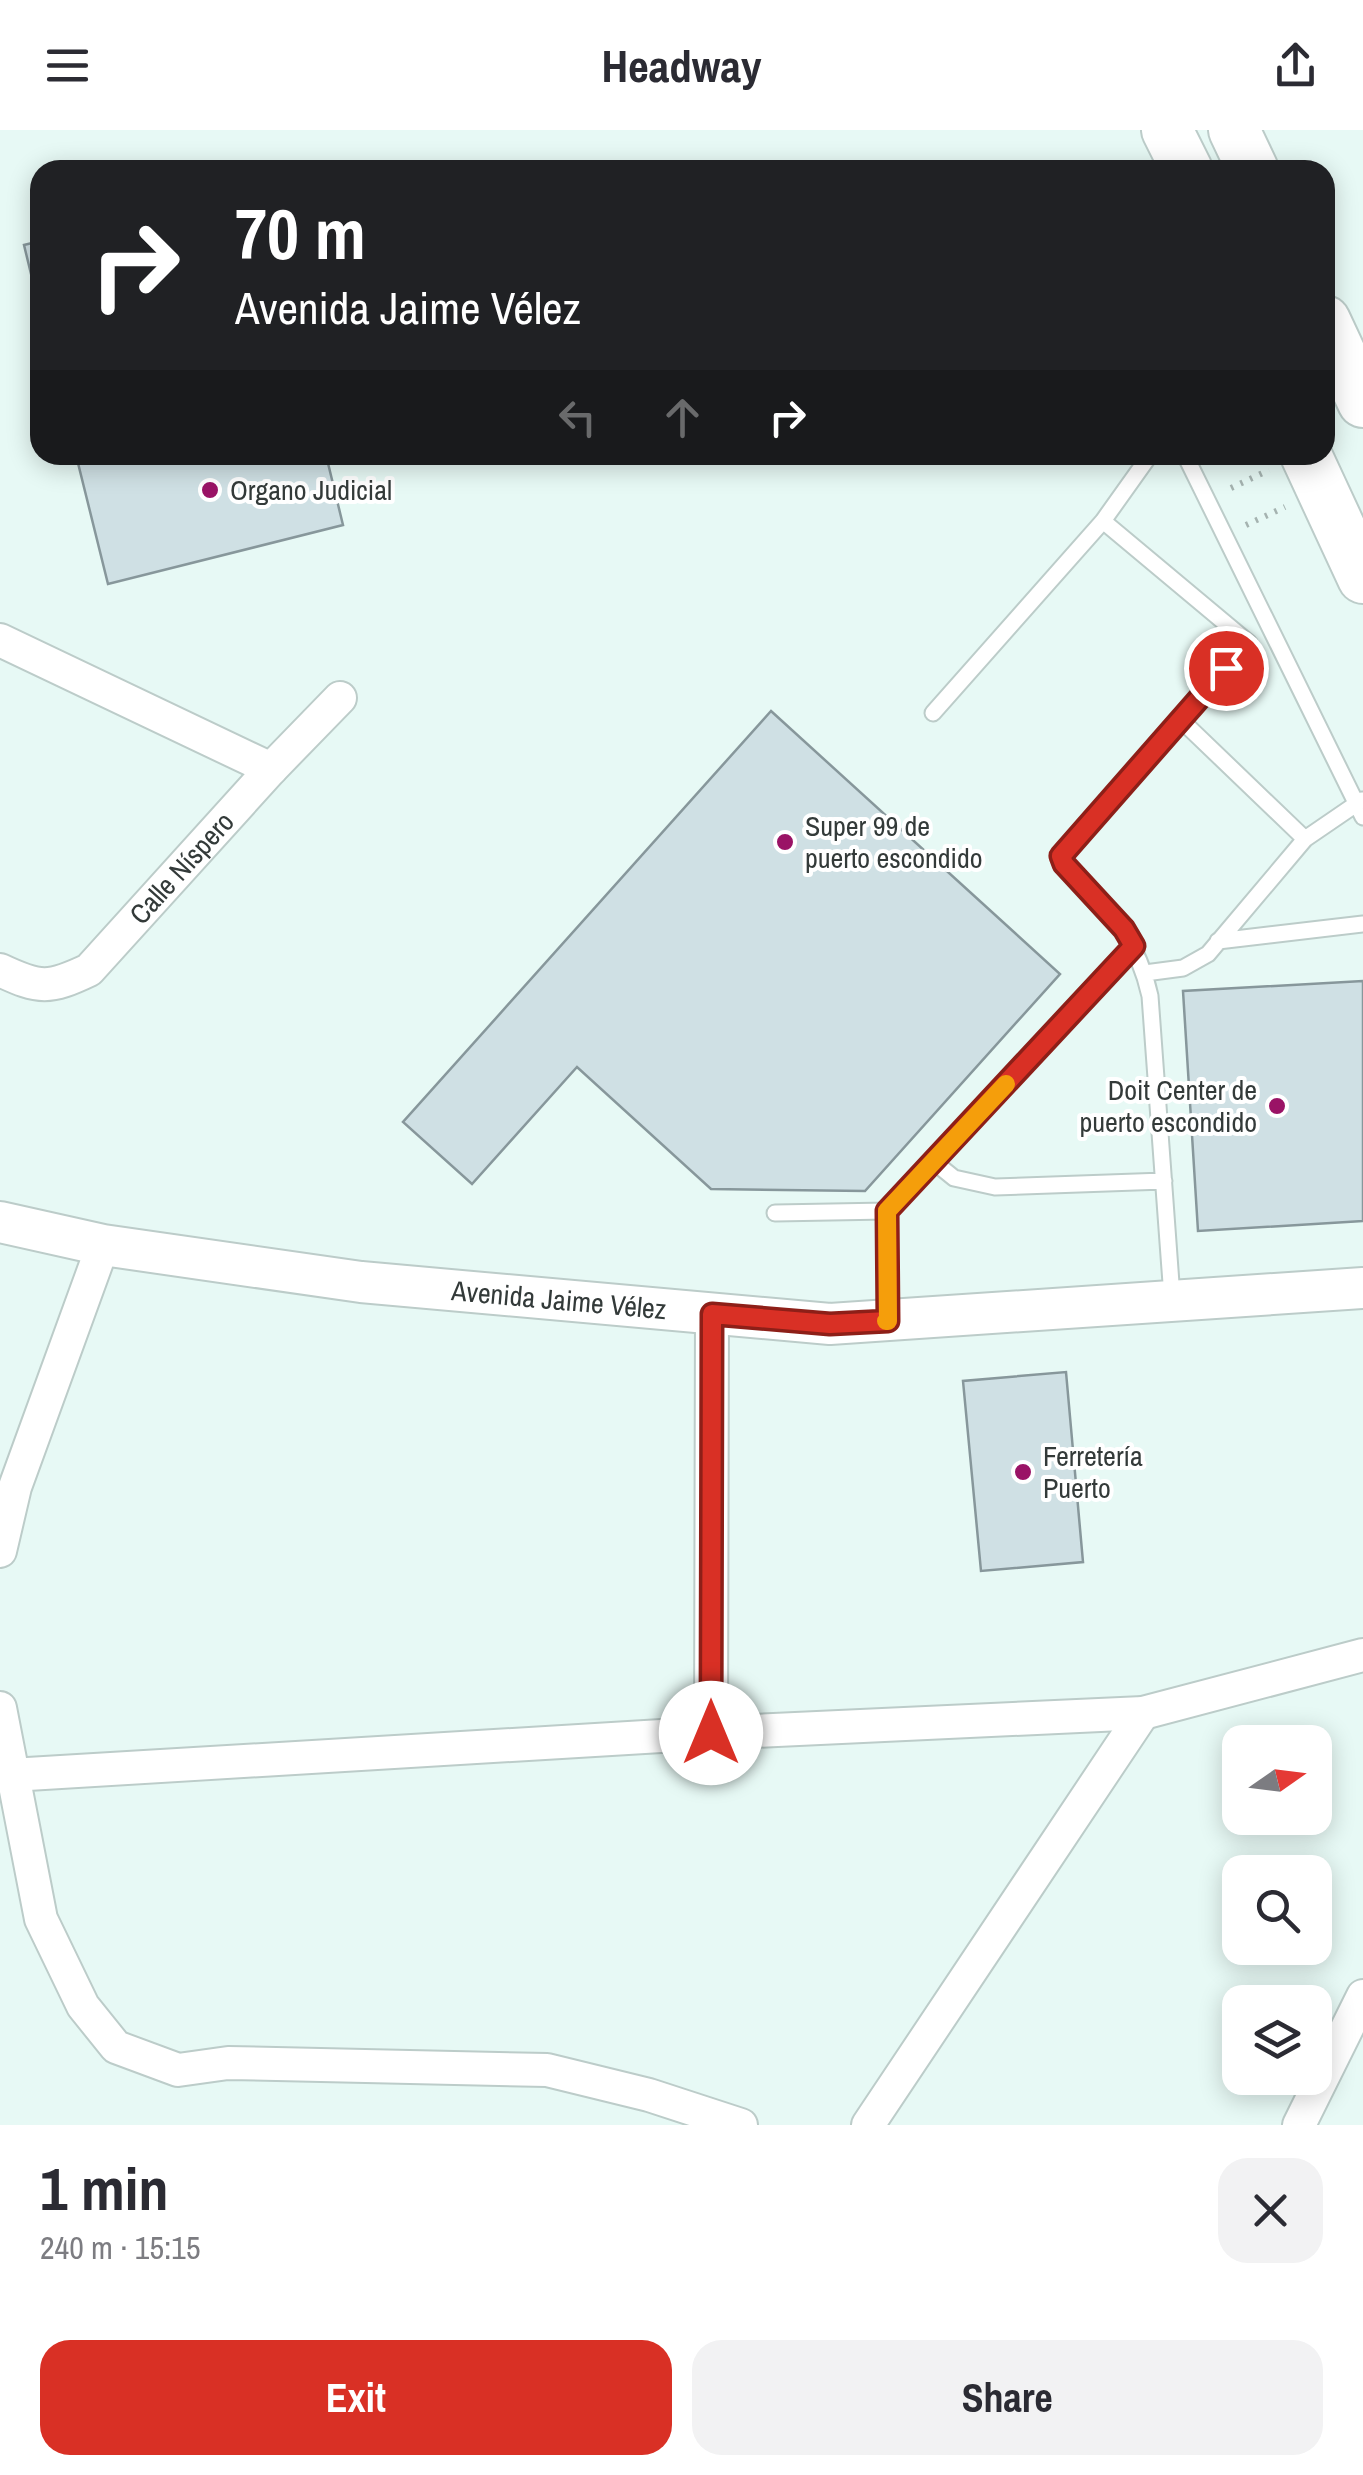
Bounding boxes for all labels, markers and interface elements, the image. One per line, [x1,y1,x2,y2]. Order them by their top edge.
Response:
text: Headway [602,35,761,96]
icon: menu [40,38,95,93]
icon: share [1268,38,1323,93]
text: 70 m [235,187,366,281]
icon: right [70,200,200,330]
text: Avenida Jaime Vélez [235,277,581,338]
icon: left [550,390,605,445]
icon: ahead [655,390,710,445]
icon: right [760,390,815,445]
place label: Organo Judicial [230,471,392,509]
marker: Organo Judicial [199,479,221,501]
pin [1184,626,1269,711]
icon: arrive [1199,641,1254,696]
street label: Calle Níspero [121,803,242,932]
place label: Super 99 de puerto escondido [805,807,982,877]
marker: Super 99 de puerto escondido [774,831,796,853]
place label: Doit Center de puerto escondido [1080,1071,1257,1141]
marker: Doit Center de puerto escondido [1266,1095,1288,1117]
street label: Avenida Jaime Vélez [449,1271,668,1328]
place label: Ferretería Puerto [1043,1437,1143,1507]
marker: Ferretería Puerto [1012,1461,1034,1483]
position arrow [659,1681,763,1785]
north arrow [1222,1725,1332,1835]
map controls [1222,1725,1332,2095]
button: search [1222,1855,1332,1965]
button: layers [1222,1985,1332,2095]
text: 1 min [40,2148,169,2229]
button: close [1218,2158,1323,2263]
text: 240 m · 15:15 [40,2226,200,2269]
button: Exit [40,2340,672,2455]
button: Share [692,2340,1323,2455]

